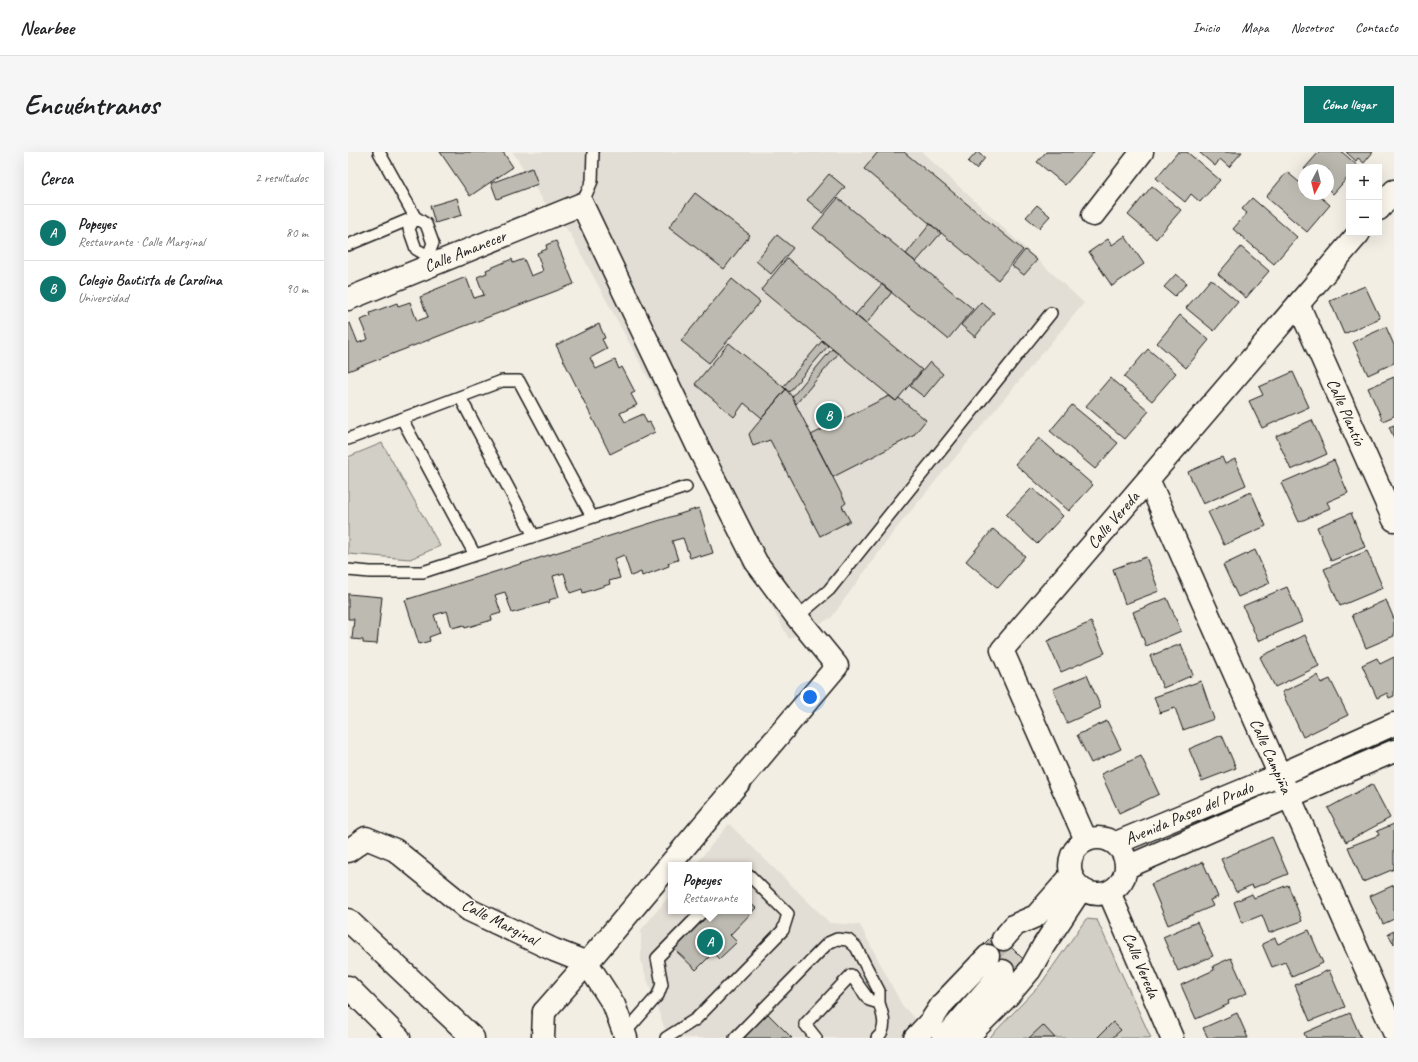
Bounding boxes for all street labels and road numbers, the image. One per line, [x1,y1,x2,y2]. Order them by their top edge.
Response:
street label: Calle Amanecer [421,224,511,277]
street label: Calle Plantío [1322,375,1370,450]
street label: Calle Vereda [1082,486,1144,553]
street label: Calle Campiña [1245,715,1298,798]
street label: Avenida Paseo del Prado [1122,776,1257,849]
street label: Calle Marginal [458,894,544,952]
street label: Calle Vereda [1118,929,1165,1002]

